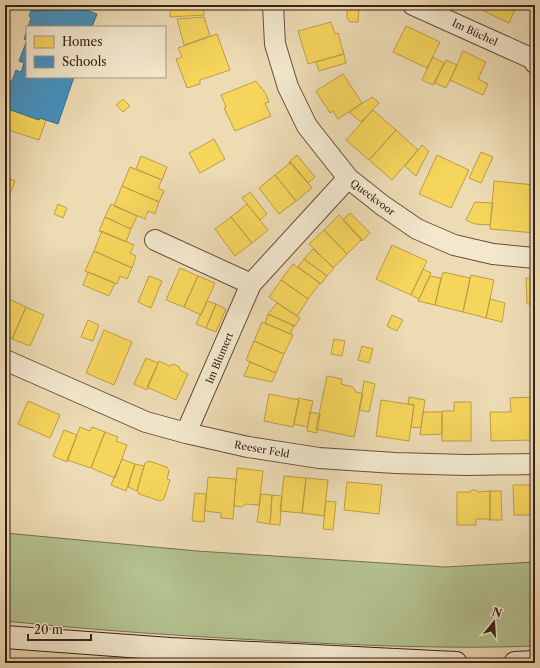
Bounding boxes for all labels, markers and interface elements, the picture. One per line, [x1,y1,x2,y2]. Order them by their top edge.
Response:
street label: Im Büchel [450,16,500,49]
legend [26,26,166,78]
text: Homes [62,34,102,49]
text: Schools [62,54,107,69]
street label: Queckvoor [348,176,398,219]
street label: Im Blumert [203,330,236,386]
street label: Reeser Feld [233,438,291,461]
north arrow [474,602,514,642]
text: N [490,604,504,621]
scale bar [28,616,91,642]
text: 20 m [34,622,63,637]

